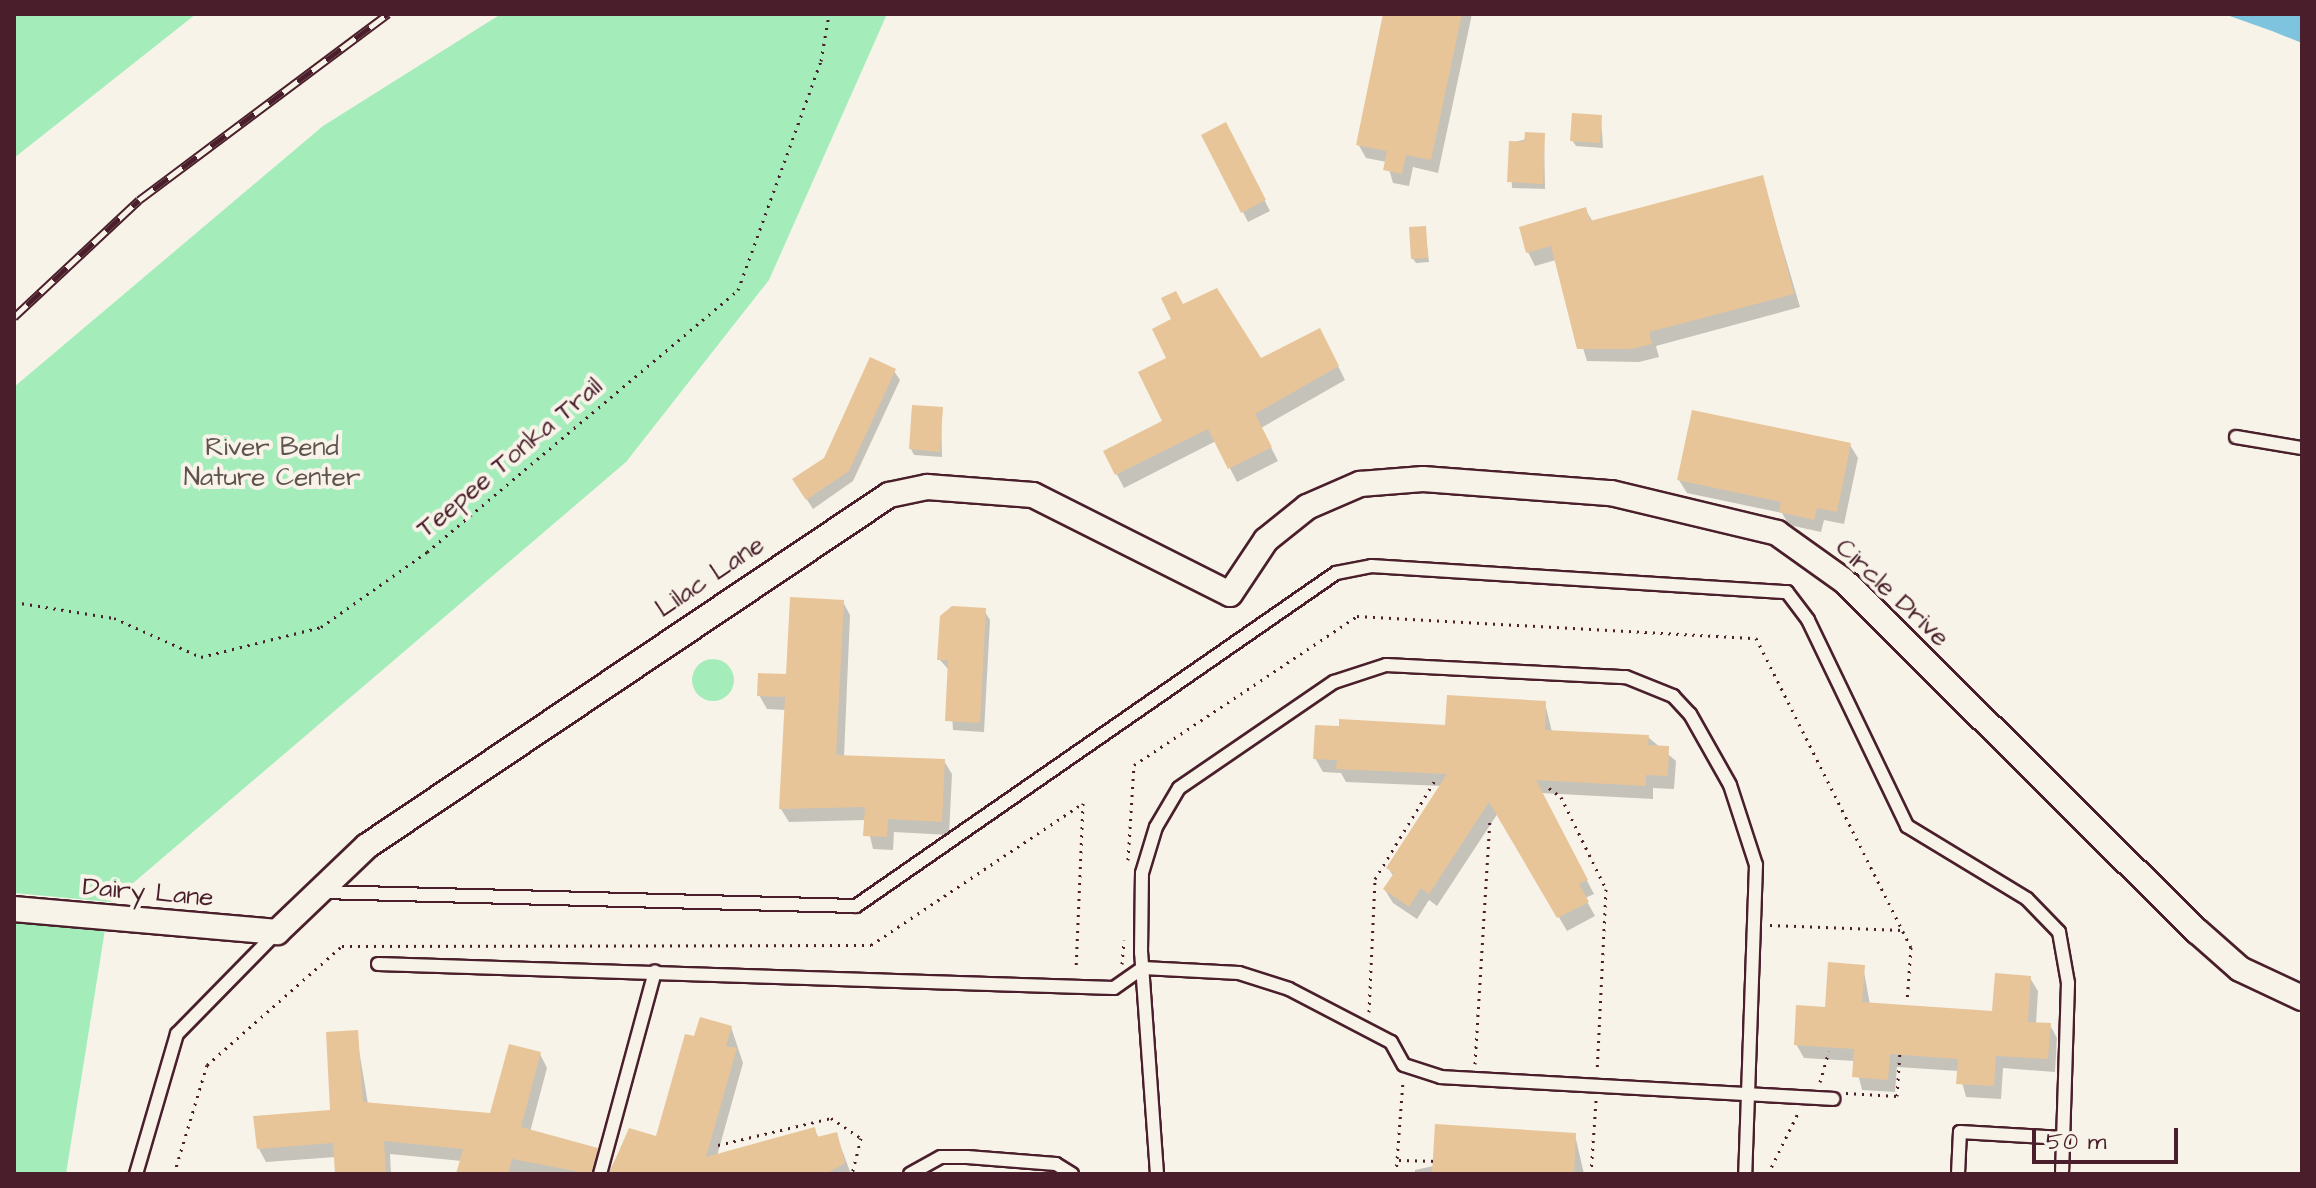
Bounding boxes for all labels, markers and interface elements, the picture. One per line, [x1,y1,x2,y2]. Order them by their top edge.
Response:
street label: Teepee Tonka Trail [411,371,609,545]
park label: River Bend Nature Center [184,432,360,494]
street label: Lilac Lane [650,529,770,625]
street label: Circle Drive [1829,532,1955,654]
street label: Dairy Lane [81,872,215,914]
scale bar [2036,1112,2182,1162]
text: 50 m [2046,1125,2106,1159]

